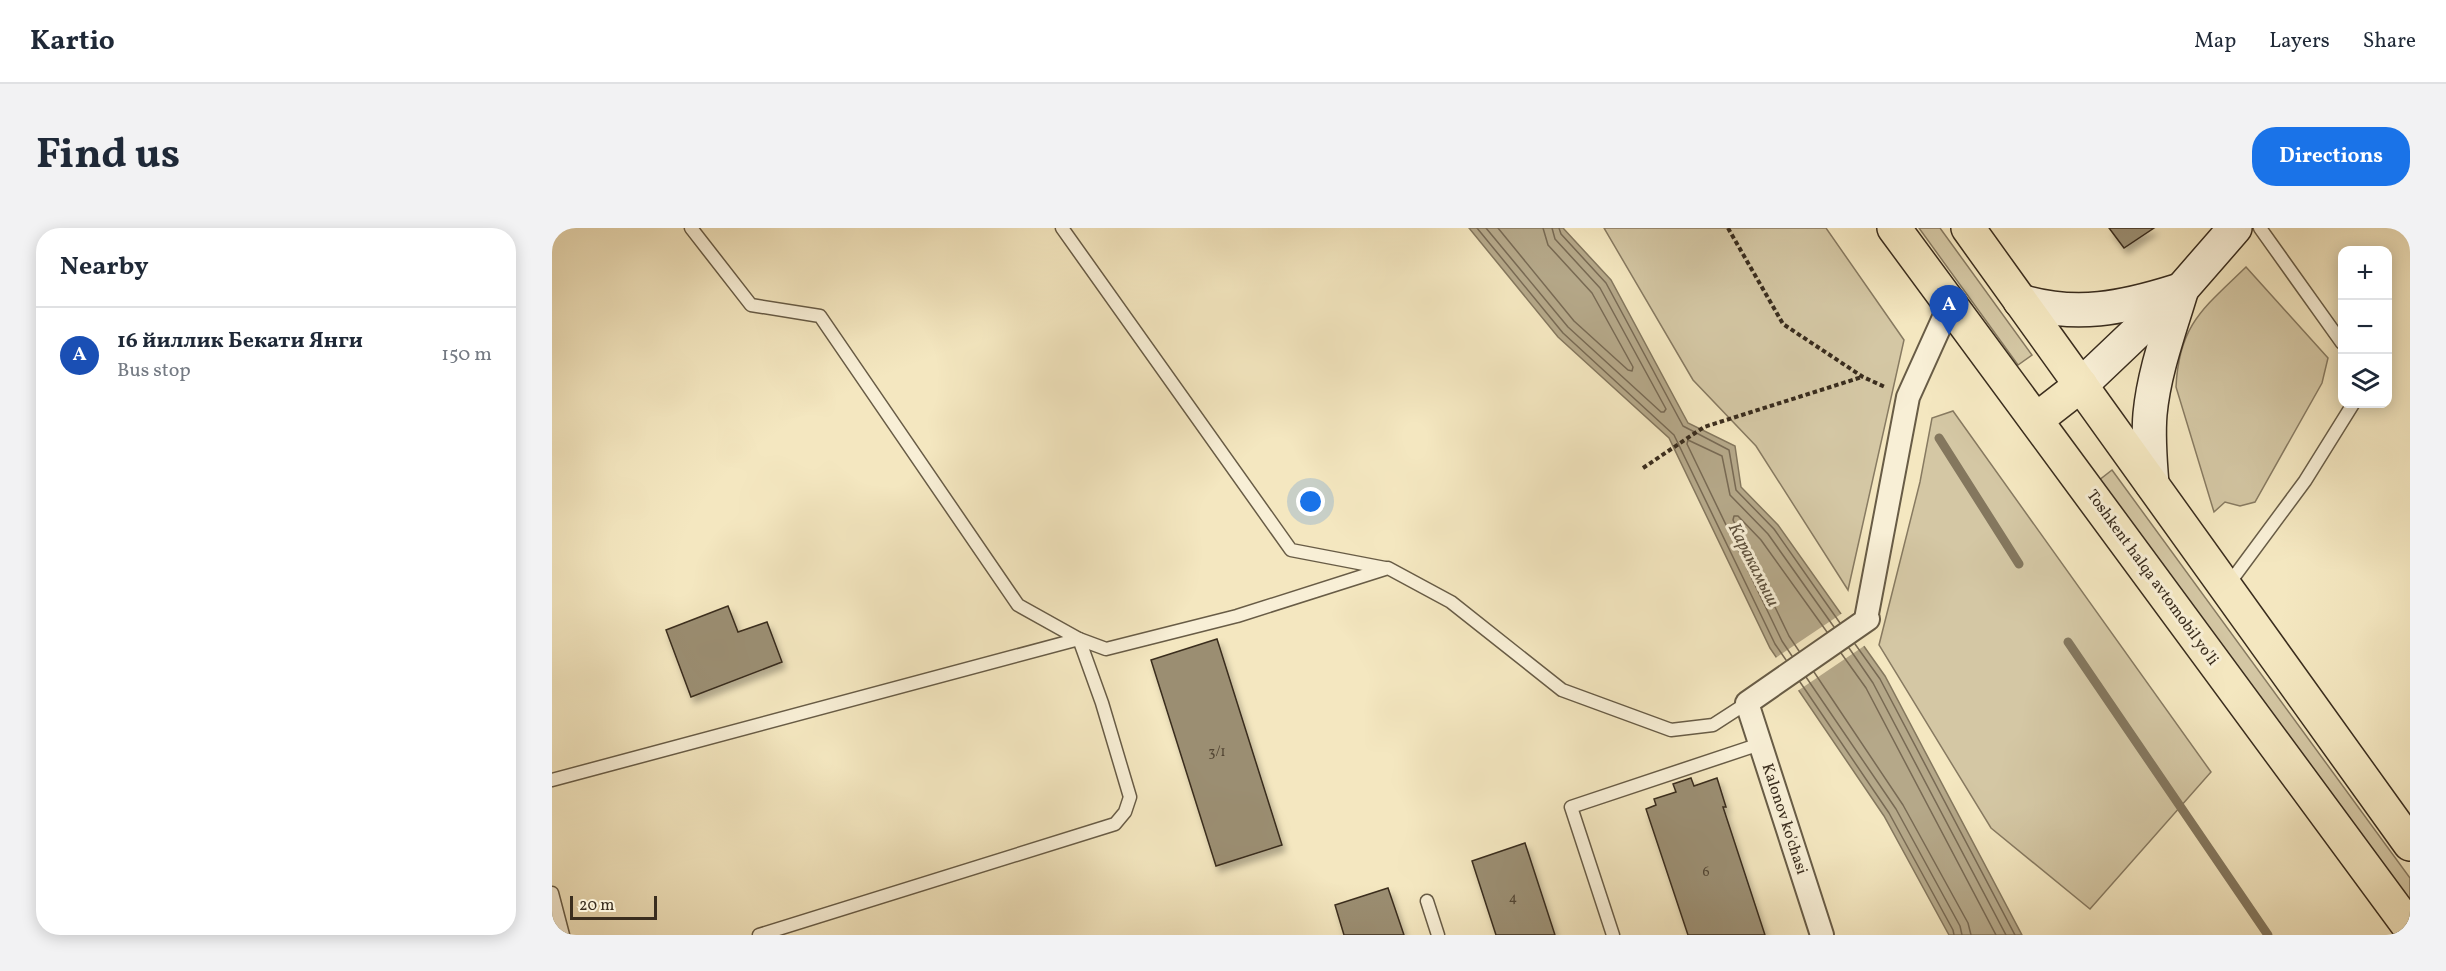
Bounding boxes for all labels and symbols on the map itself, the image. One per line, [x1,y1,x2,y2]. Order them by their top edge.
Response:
pin: A [1930,285,1968,335]
street label: Toshkent halqa avtomobil yo'li [2081,486,2223,670]
your location [1296,487,1325,516]
water label: Каракамыш [1721,519,1785,612]
house number: 3/1 [1208,743,1226,762]
street label: Kalonov ko'chasi [1756,761,1812,878]
house number: 6 [1702,863,1710,882]
house number: 4 [1509,889,1517,908]
scale bar [570,893,657,920]

